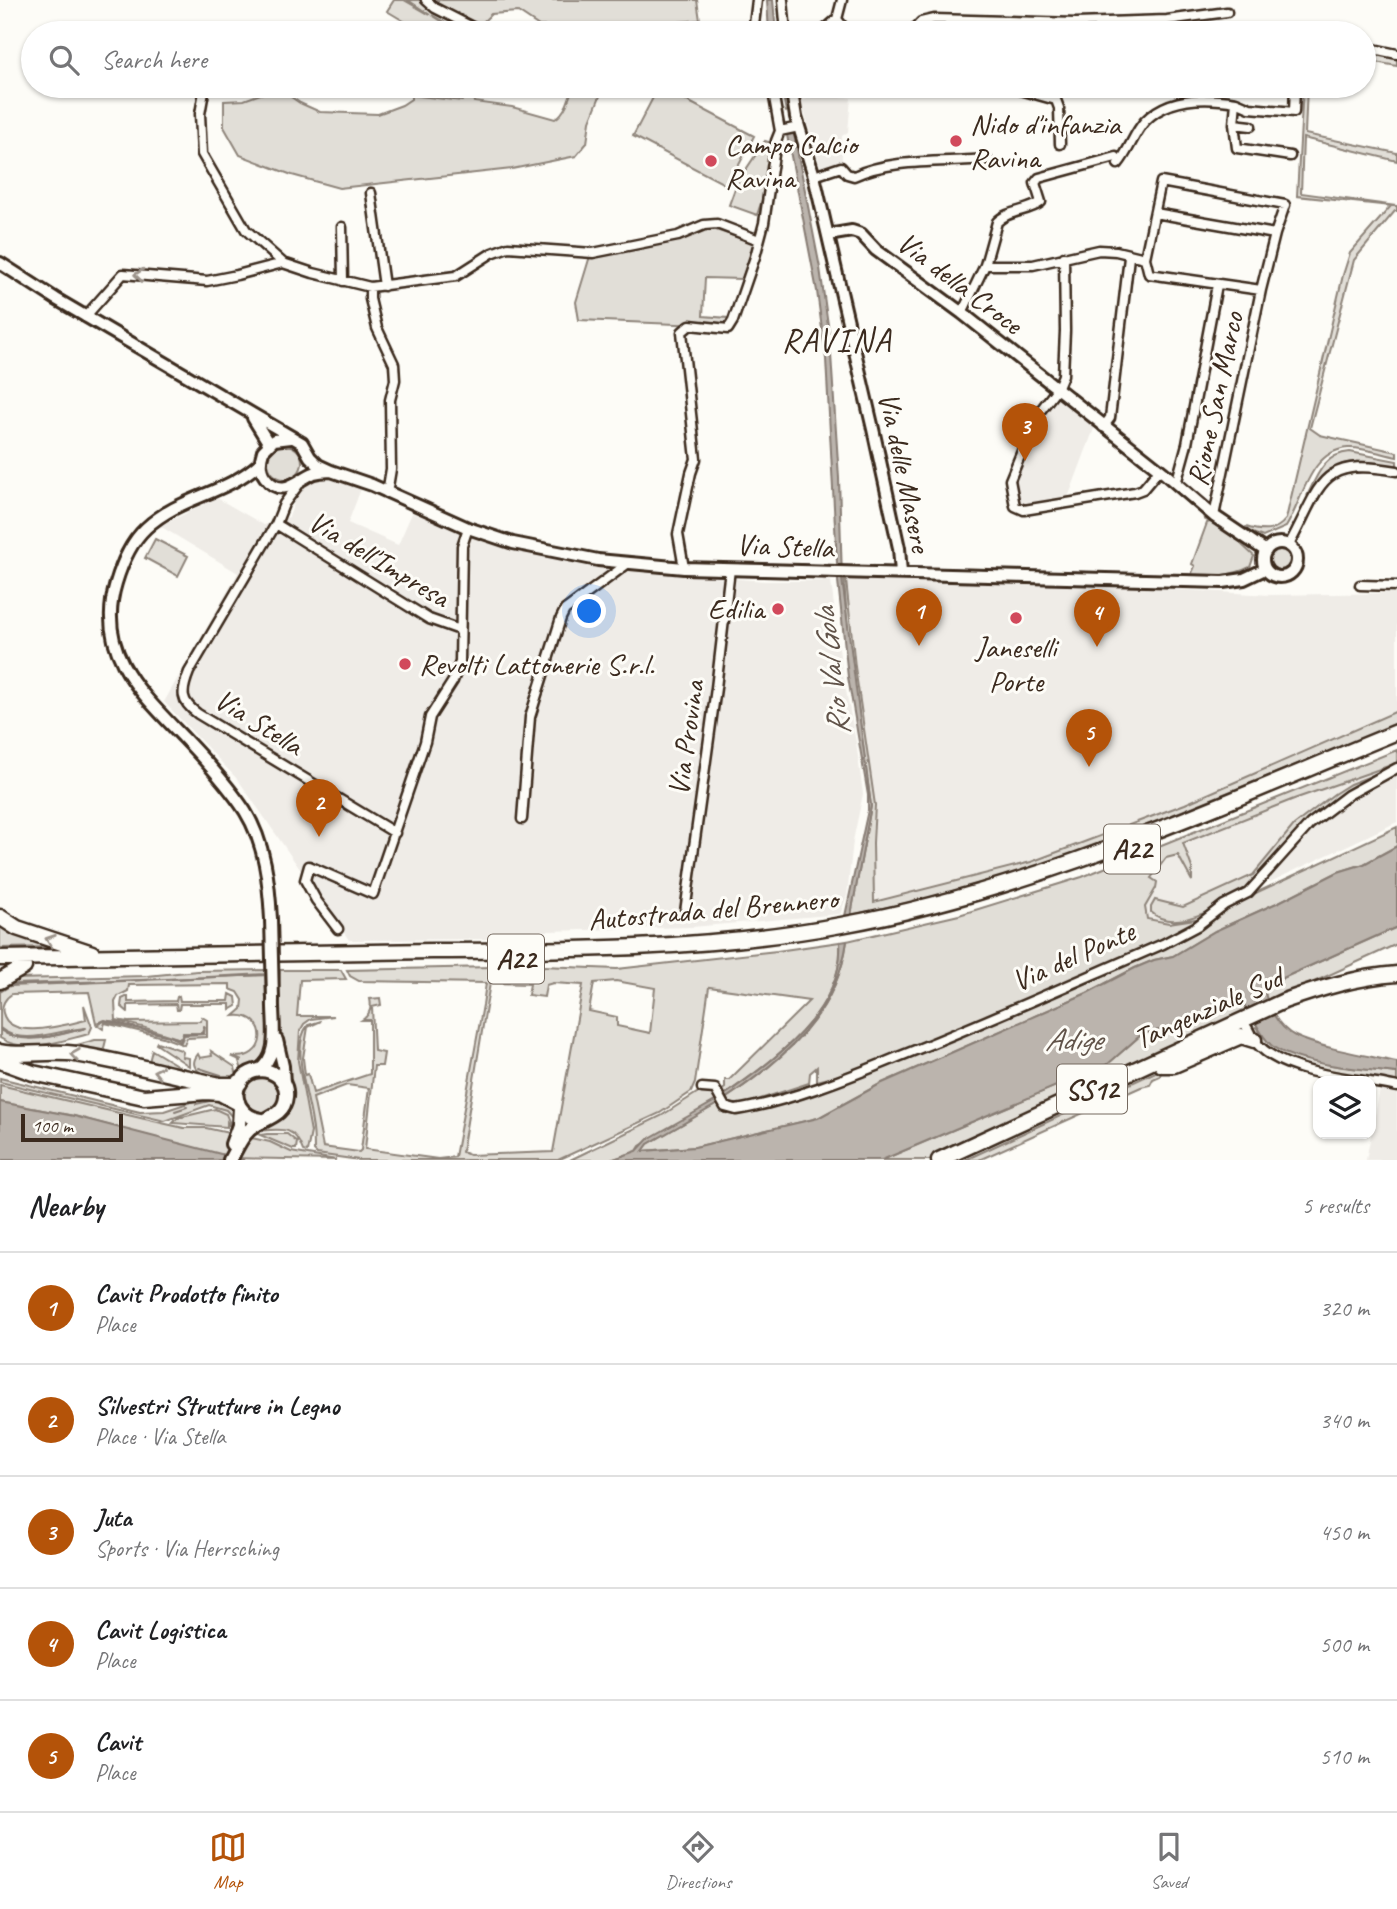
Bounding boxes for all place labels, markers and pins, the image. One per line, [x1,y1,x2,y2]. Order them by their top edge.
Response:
place label: Nido d'infanzia Ravina [970,105,1123,177]
place label: Campo Calcio Ravina [725,125,860,197]
marker: Nido d'infanzia Ravina [948,133,964,149]
marker: Campo Calcio Ravina [703,153,719,169]
pin: 3 [1002,403,1048,461]
pin: 1 [896,588,942,646]
pin: 4 [1074,589,1120,647]
place label: Edilia [708,590,767,628]
marker: Edilia [770,601,786,617]
marker: Janeselli Porte [1008,610,1024,626]
place label: Janeselli Porte [974,628,1060,700]
place label: Revolti Lattonerie S.r.l. [419,645,654,683]
marker: Revolti Lattonerie S.r.l. [397,656,413,672]
pin: 5 [1066,709,1112,767]
pin: 2 [296,779,342,837]

